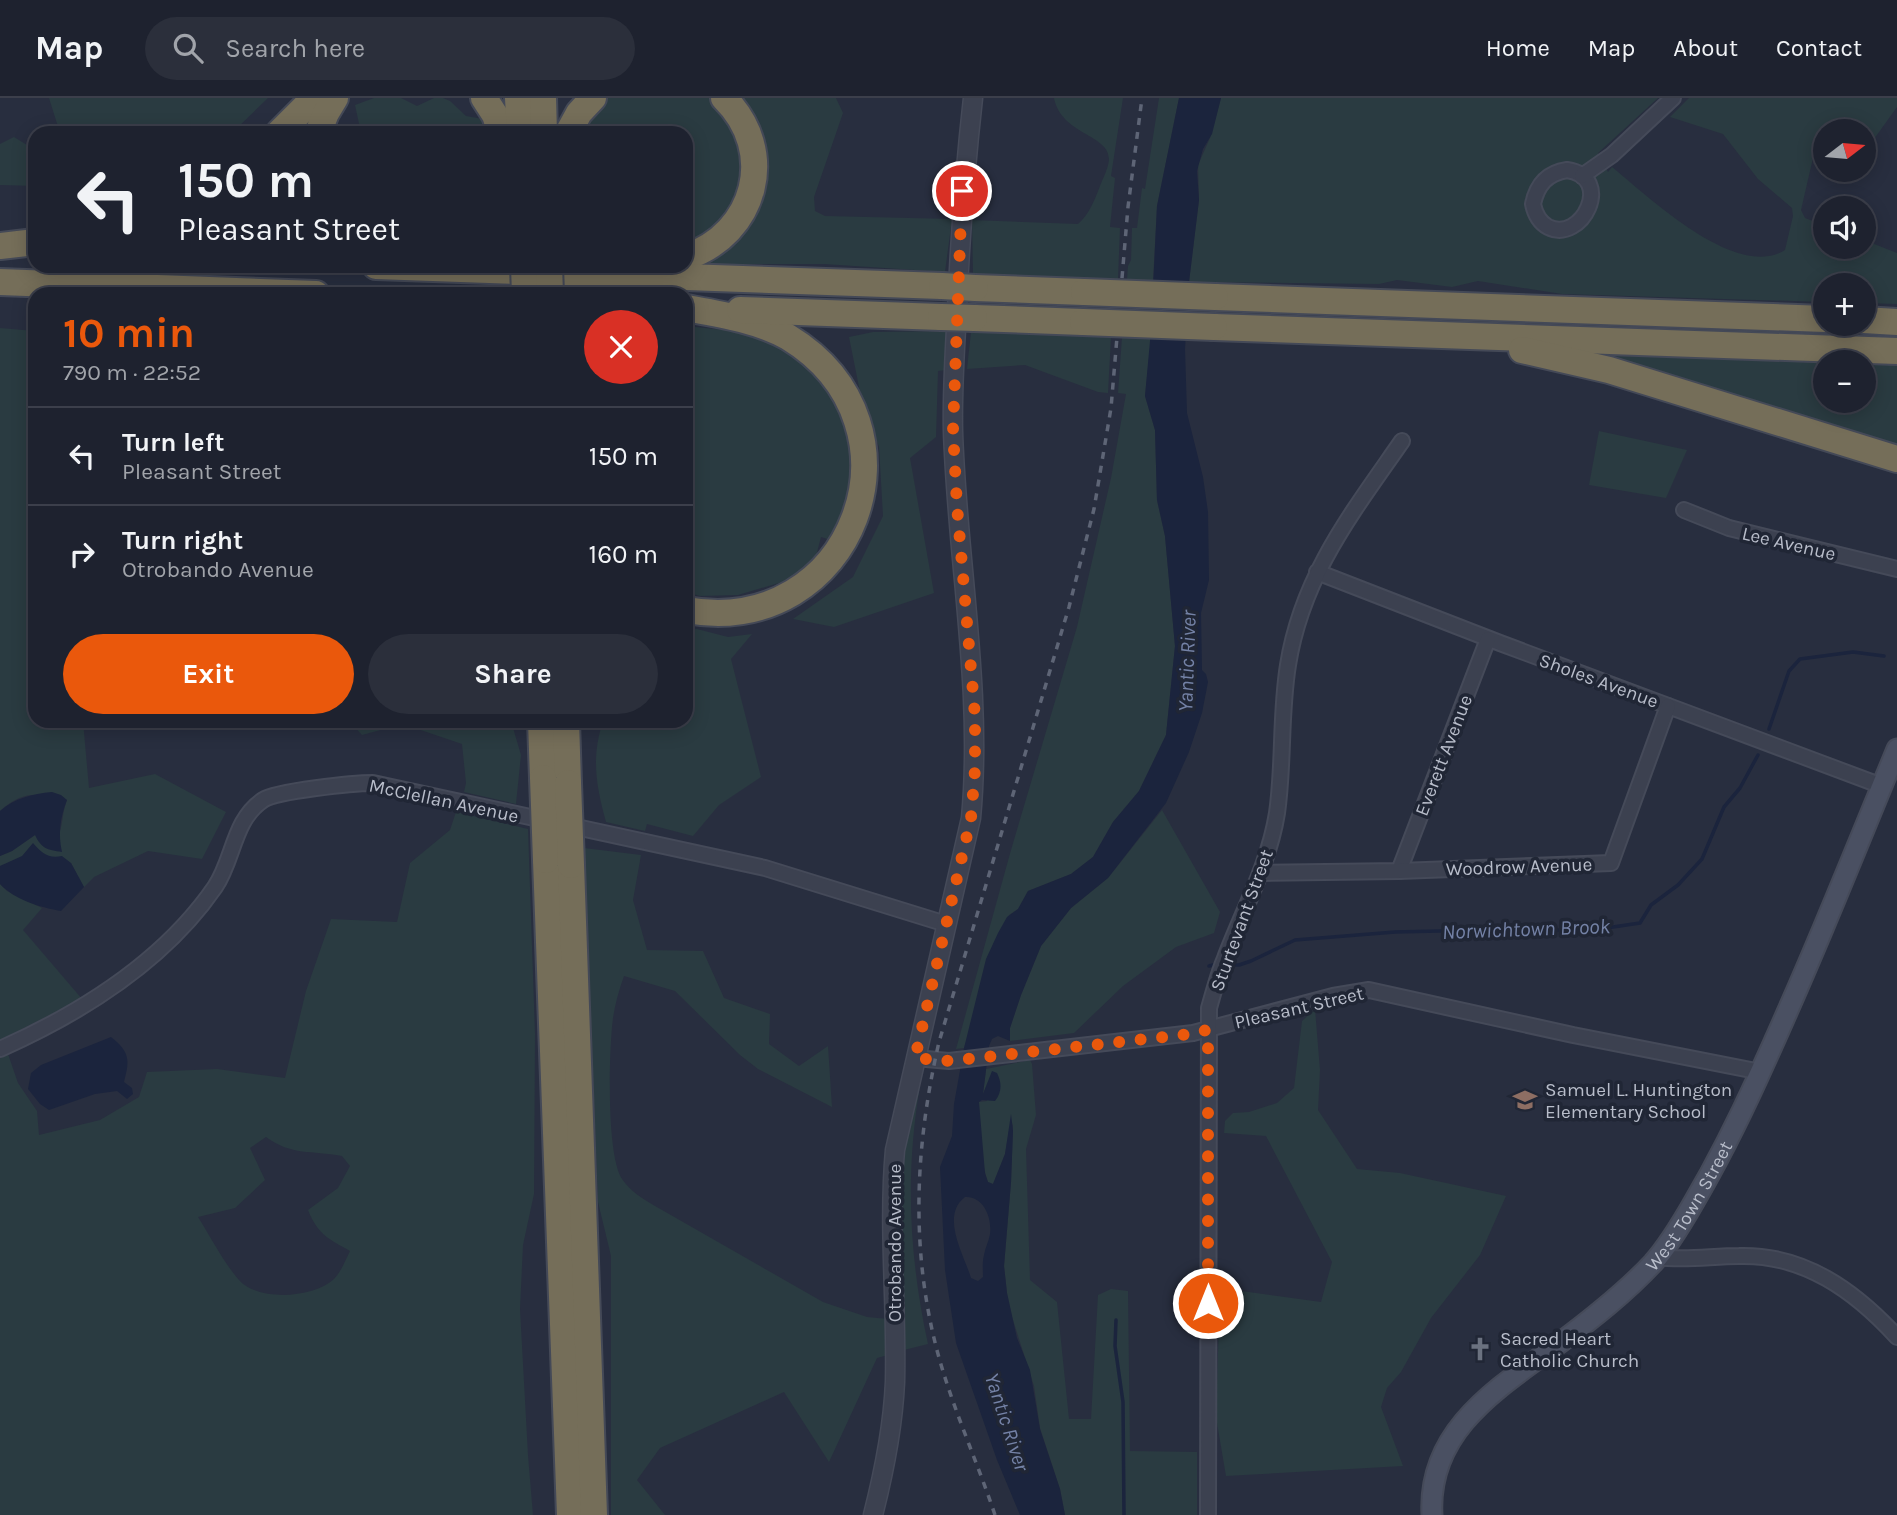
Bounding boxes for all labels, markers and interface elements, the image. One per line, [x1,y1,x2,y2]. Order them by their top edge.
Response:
search box [145,17,635,80]
text: Map [35,29,103,67]
icon: search [169,29,207,67]
text: Search here [225,33,365,64]
text: Home [1486,34,1550,62]
text: Map [1588,34,1635,62]
text: About [1673,34,1738,62]
text: Contact [1776,34,1862,62]
north arrow [1813,119,1876,182]
map controls [1813,119,1876,413]
text: 150 m [178,152,314,209]
icon: left [63,154,154,245]
pin [932,161,992,221]
icon: arrive [943,172,981,210]
button: sound [1813,196,1876,259]
text: Pleasant Street [178,211,400,248]
button: + [1813,273,1876,336]
text: 10 min [63,308,195,358]
button: close [584,310,658,384]
button: − [1813,350,1876,413]
text: 790 m · 22:52 [63,359,201,386]
text: Turn left [122,427,224,458]
icon: left [63,437,101,475]
text: 150 m [589,441,658,472]
text: Pleasant Street [122,458,282,485]
street label: Lee Avenue [1740,523,1838,565]
text: Turn right [122,525,243,556]
icon: right [63,535,101,573]
text: 160 m [589,539,658,570]
text: Otrobando Avenue [122,556,314,583]
water label: Yantic River [1173,609,1201,712]
button: Exit [63,634,354,714]
button: Share [368,634,658,714]
street label: Sholes Avenue [1536,649,1661,713]
street label: Everett Avenue [1411,692,1477,819]
street label: McClellan Avenue [367,774,521,828]
street label: Sturtevant Street [1206,846,1278,994]
street label: Woodrow Avenue [1445,853,1593,881]
water label: Norwichtown Brook [1442,914,1611,944]
street label: Pleasant Street [1233,982,1366,1034]
place label: Samuel L. Huntington Elementary School [1545,1079,1732,1123]
school or university icon: Samuel L. Huntington Elementary School [1511,1086,1539,1114]
street label: West Town Street [1641,1138,1737,1276]
street label: Otrobando Avenue [884,1164,906,1322]
position arrow [1171,1266,1245,1340]
place label: Sacred Heart Catholic Church [1500,1328,1639,1372]
church icon: Sacred Heart Catholic Church [1466,1335,1494,1363]
water label: Yantic River [980,1370,1034,1475]

